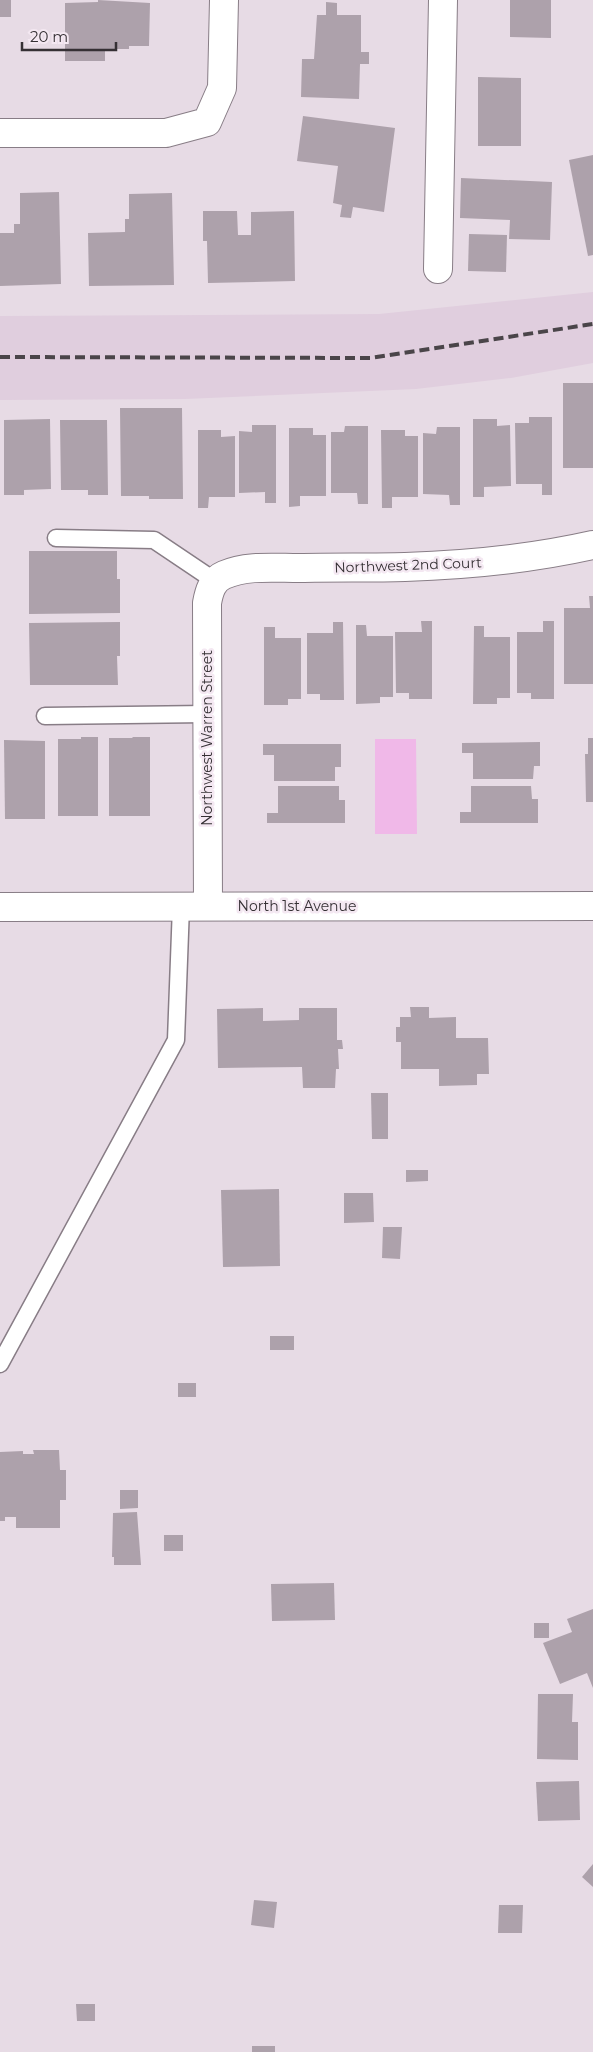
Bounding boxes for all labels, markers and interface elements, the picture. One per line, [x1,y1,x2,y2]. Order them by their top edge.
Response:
scale bar [22,20,116,52]
text: 20 m [30,27,68,46]
street label: Northwest 2nd Court [334,553,482,577]
street label: Northwest Warren Street [198,650,216,826]
street label: North 1st Avenue [238,897,356,915]

